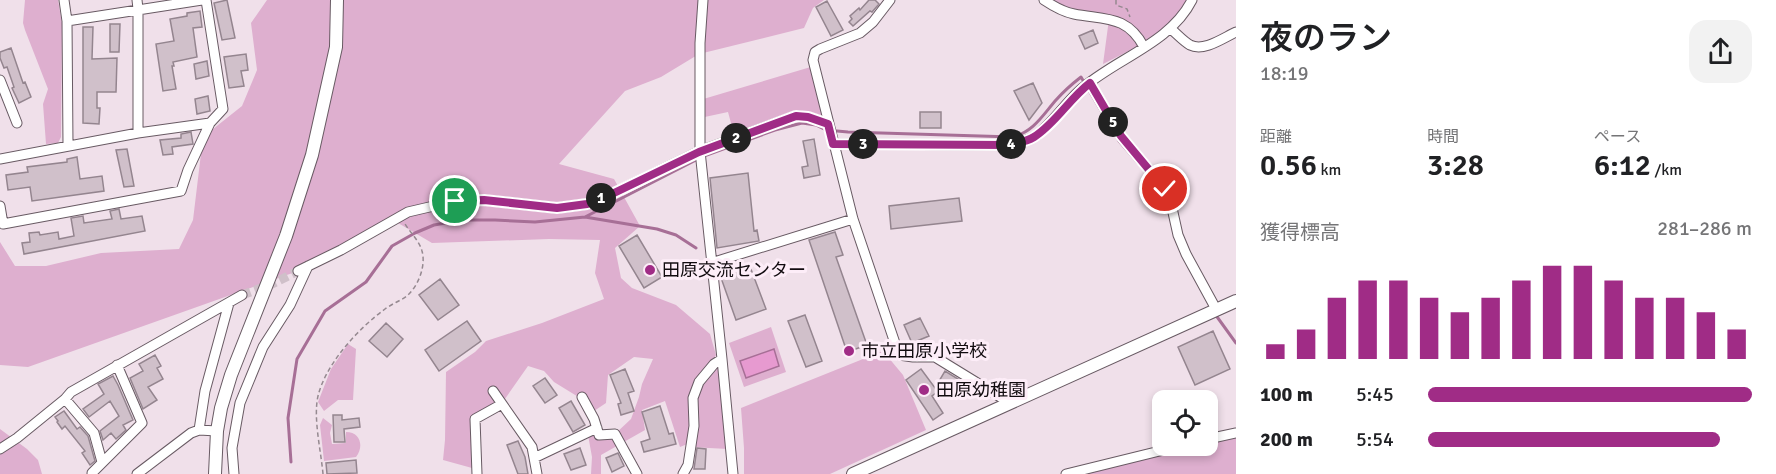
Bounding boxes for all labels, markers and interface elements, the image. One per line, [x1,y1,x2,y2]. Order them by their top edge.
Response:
text: 夜のラン [1260,18,1392,59]
button: share [1689,20,1752,83]
text: 18:19 [1260,61,1309,86]
pin: 5 [1098,107,1128,137]
text: 5 [1109,112,1117,132]
pin: 2 [721,123,751,153]
text: 距離 [1260,127,1292,147]
text: 時間 [1427,127,1459,147]
text: ペース [1594,127,1641,147]
text: 2 [732,128,740,148]
pin: 3 [848,129,878,159]
pin: 4 [996,129,1026,159]
text: 3 [859,134,867,154]
text: 4 [1007,134,1015,154]
text: 0.56 [1260,147,1317,184]
text: 3:28 [1427,147,1484,184]
text: 6:12 [1594,147,1651,184]
text: km [1317,160,1341,180]
text: /km [1651,160,1682,180]
pin [1139,163,1190,214]
icon: check [1148,172,1181,205]
pin [429,175,480,226]
pin: 1 [586,183,616,213]
icon: arrive [438,184,471,217]
text: 1 [597,188,605,208]
text: 281–286 m [1657,216,1752,241]
text: 獲得標高 [1260,220,1340,245]
place label: 田原交流センター [662,259,806,281]
marker: 田原交流センター [643,263,657,277]
place label: 市立田原小学校 [861,340,987,362]
marker: 市立田原小学校 [842,344,856,358]
place label: 田原幼稚園 [936,379,1026,401]
text: 100 m [1260,382,1313,407]
text: 5:45 [1356,382,1394,407]
marker: 田原幼稚園 [917,383,931,397]
map controls [1152,390,1218,456]
button: locate [1152,390,1218,456]
text: 200 m [1260,427,1313,452]
text: 5:54 [1356,427,1394,452]

